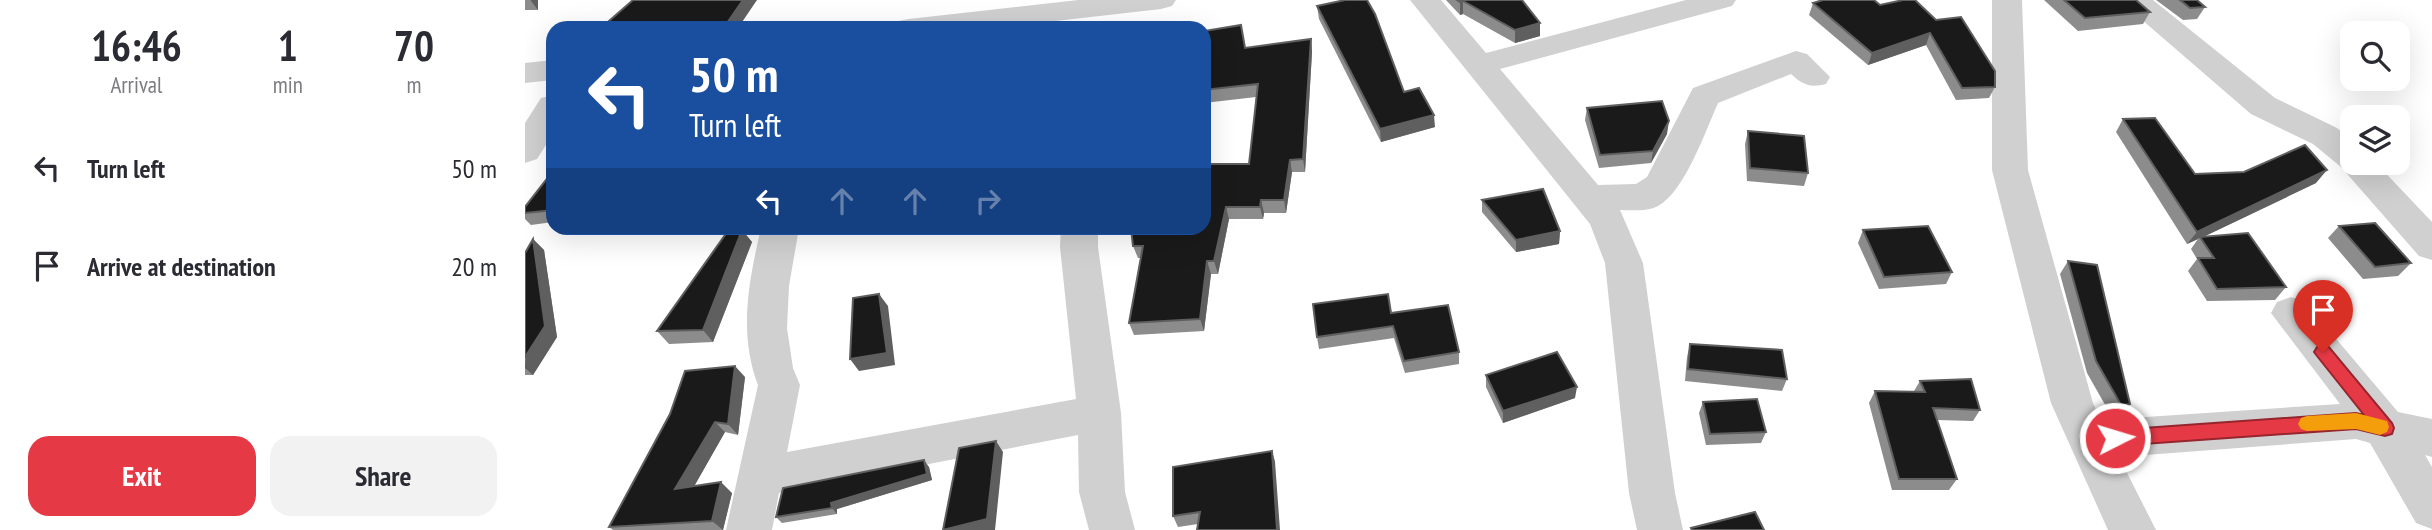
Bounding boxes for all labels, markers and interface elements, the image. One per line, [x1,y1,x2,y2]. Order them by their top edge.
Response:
text: 16:46 [91,18,182,73]
text: 1 [278,18,298,73]
text: 70 [394,18,434,73]
map controls [2340,21,2410,175]
button: search [2340,21,2410,91]
text: 50 m [689,42,778,106]
icon: left [574,49,665,140]
text: Arrival [110,70,162,99]
text: min [273,70,303,99]
text: m [406,70,421,99]
text: Turn left [689,104,781,146]
button: layers [2340,105,2410,175]
icon: left [28,149,66,187]
text: Turn left [87,152,165,185]
text: 50 m [451,152,497,185]
icon: left [750,182,788,220]
icon: ahead [823,182,861,220]
icon: ahead [896,182,934,220]
icon: right [969,182,1007,220]
icon: arrive [28,247,66,285]
text: Arrive at destination [87,250,276,283]
text: 20 m [451,250,497,283]
pin [2293,280,2353,352]
icon: arrive [2304,291,2342,329]
position arrow [2078,401,2152,475]
button: Exit [28,436,256,516]
button: Share [270,436,497,516]

